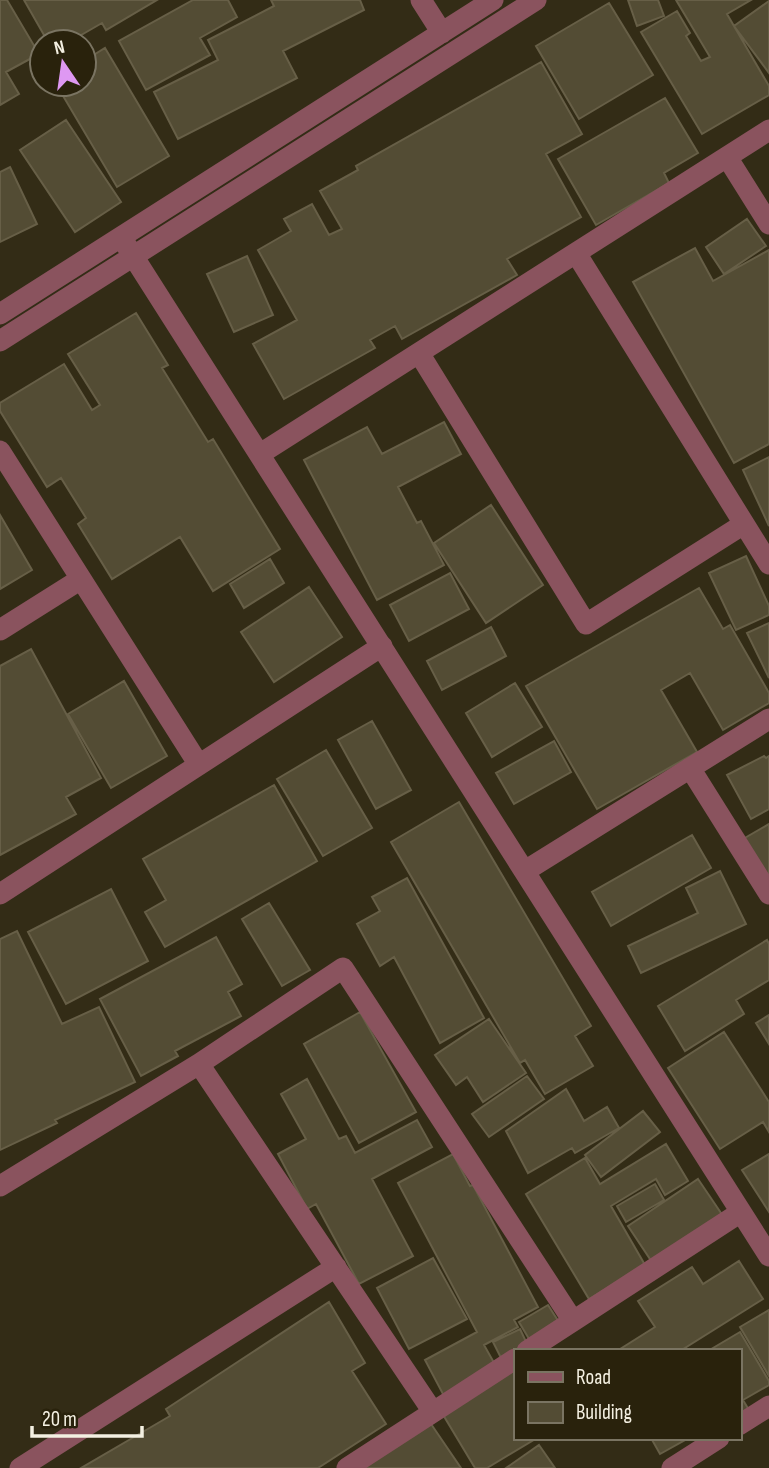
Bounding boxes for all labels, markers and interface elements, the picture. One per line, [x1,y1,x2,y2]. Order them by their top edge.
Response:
north arrow [28,28,98,98]
text: N [52,36,67,60]
legend [514,1349,741,1440]
text: Road [576,1365,611,1390]
scale bar [32,1394,142,1438]
text: Building [576,1400,632,1425]
text: 20 m [42,1407,77,1432]

